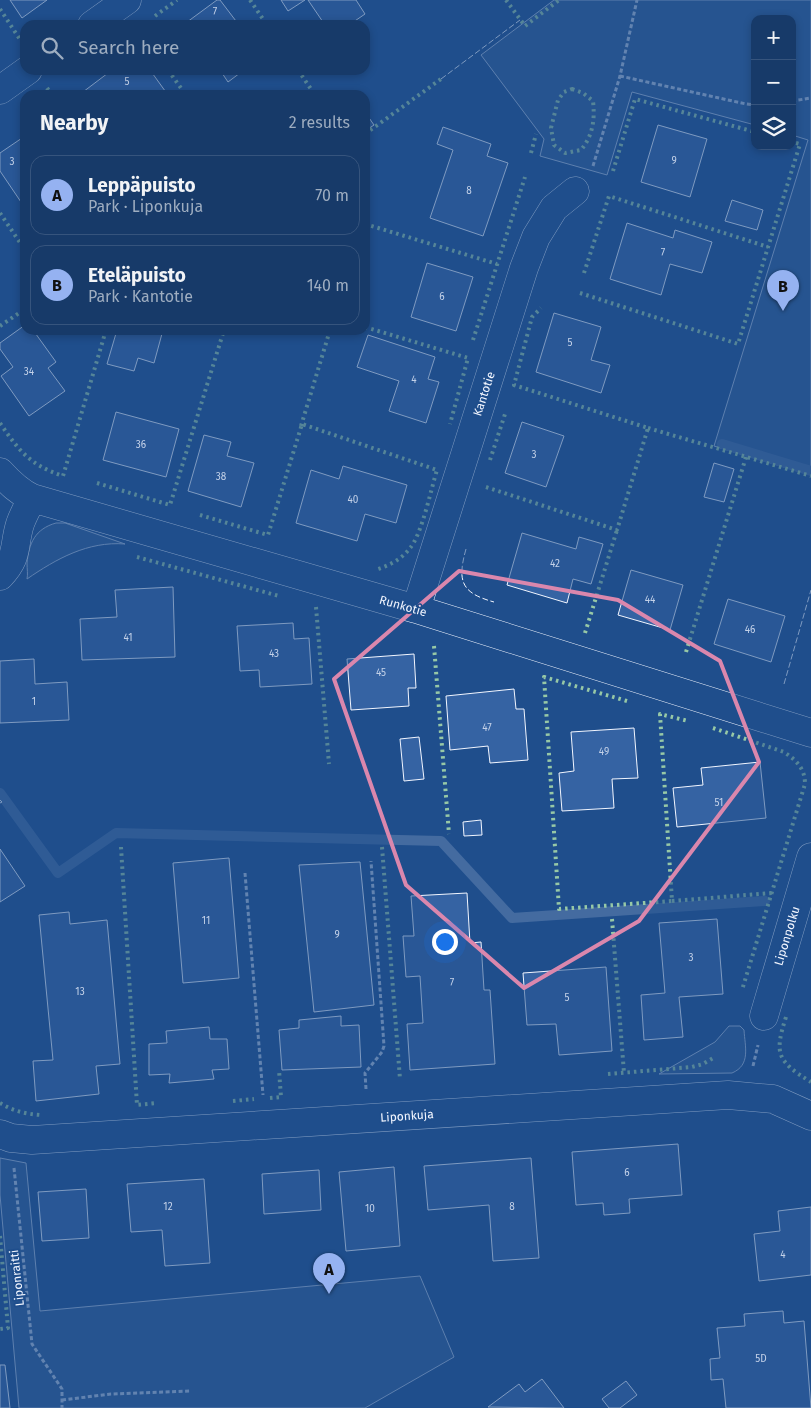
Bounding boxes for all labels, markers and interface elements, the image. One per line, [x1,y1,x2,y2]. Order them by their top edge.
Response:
house number: 7 [213,6,218,18]
map controls [751,15,796,150]
button: + [751,15,796,60]
search box [20,20,370,75]
icon: search [38,34,66,62]
text: Search here [78,36,179,59]
button: − [751,60,796,105]
house number: 5 [124,76,130,88]
button: layers [751,105,796,150]
text: Nearby [40,110,108,136]
text: 2 results [289,113,350,132]
house number: 9 [671,155,677,167]
house number: 3 [10,156,15,168]
text: Leppäpuisto [88,174,196,197]
house number: 8 [466,185,472,197]
text: A [52,186,62,205]
text: 70 m [315,186,349,205]
text: Park · Liponkuja [88,197,203,216]
house number: 7 [661,247,666,259]
text: Eteläpuisto [88,264,186,287]
pin: B [767,270,799,311]
text: B [52,276,62,295]
text: 140 m [307,276,349,295]
text: Park · Kantotie [88,287,193,306]
house number: 6 [439,291,445,303]
house number: 5 [567,337,573,349]
house number: 34 [24,366,35,378]
street label: Kantotie [470,370,498,418]
house number: 4 [411,374,417,386]
house number: 36 [136,439,146,451]
house number: 3 [532,449,537,461]
house number: 38 [216,471,227,483]
house number: 40 [348,494,359,506]
house number: 42 [550,558,560,570]
street label: Runkotie [378,593,428,619]
house number: 44 [645,594,656,606]
house number: 46 [745,624,755,636]
house number: 41 [123,632,133,644]
house number: 43 [269,648,279,660]
house number: 45 [376,667,386,679]
house number: 1 [32,696,36,708]
house number: 47 [482,722,492,734]
house number: 49 [599,746,609,758]
house number: 51 [715,797,723,809]
street label: Liponpolku [771,905,803,967]
house number: 11 [202,915,210,927]
house number: 9 [334,929,340,941]
your location [432,929,458,955]
house number: 3 [689,952,694,964]
house number: 7 [450,977,455,989]
house number: 13 [75,986,85,998]
house number: 5 [564,992,570,1004]
street label: Liponkuja [380,1107,434,1125]
house number: 6 [624,1167,630,1179]
house number: 12 [163,1201,173,1213]
house number: 8 [509,1201,515,1213]
house number: 10 [365,1203,375,1215]
street label: Liponraitti [7,1249,27,1307]
house number: 4 [780,1249,786,1261]
pin: A [313,1253,345,1294]
house number: 5D [755,1353,767,1365]

